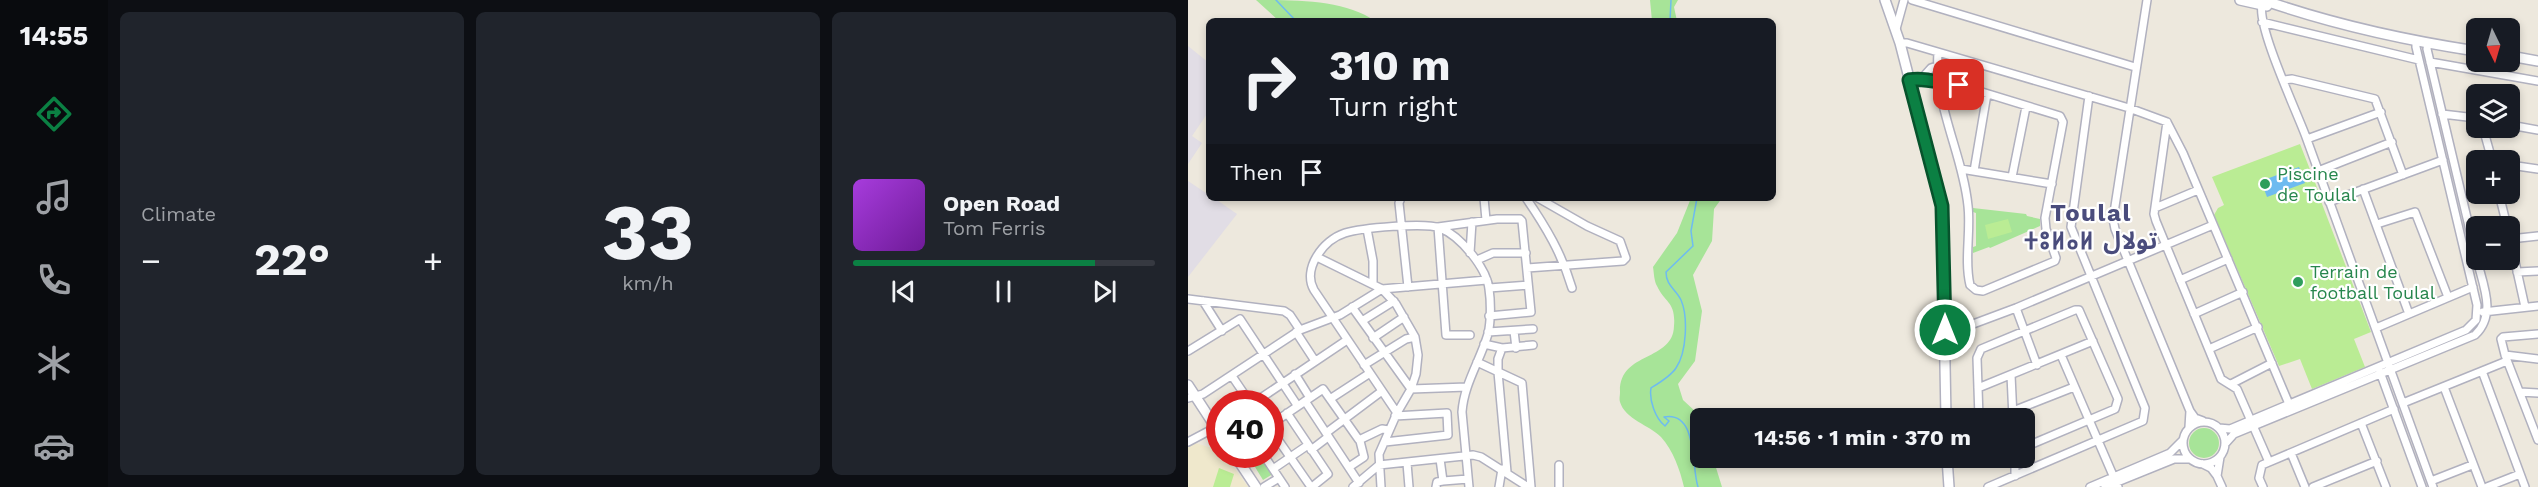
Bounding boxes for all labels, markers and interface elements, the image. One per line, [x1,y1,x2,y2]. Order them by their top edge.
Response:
north arrow [2466,18,2520,72]
map controls [2466,18,2520,270]
text: 14:55 [20,20,88,52]
text: 310 m [1329,41,1451,90]
icon: right [1230,42,1308,120]
pin [1933,59,1984,110]
icon: arrive [1942,68,1975,101]
button: layers [2466,84,2520,138]
text: Turn right [1329,91,1458,123]
icon: directions [33,93,75,135]
button: + [2466,150,2520,204]
icon: arrive [1295,156,1328,189]
text: Then [1230,160,1283,185]
place label: Piscine de Toulal [2277,163,2357,205]
icon: music [33,176,75,218]
marker: Piscine de Toulal [2258,177,2272,191]
text: 33 [602,186,694,278]
text: Open Road [943,191,1060,216]
district label: Toulal ⵜⵓⵍⴰⵍ تولال [2025,199,2158,255]
text: Climate [141,202,216,226]
text: Tom Ferris [943,216,1046,240]
button: − [2466,216,2520,270]
text: 22° [254,233,330,286]
text: − [141,241,161,280]
text: + [423,241,443,280]
icon: phone [33,259,75,301]
place label: Terrain de football Toulal [2310,261,2436,303]
text: km/h [622,271,674,295]
icon: previous [887,275,920,308]
icon: pause [987,275,1020,308]
icon: next [1088,275,1121,308]
marker: Terrain de football Toulal [2291,275,2305,289]
position arrow [1913,298,1977,362]
icon: climate [33,342,75,384]
speed limit sign: 40 [1206,390,1284,468]
icon: car [33,425,75,467]
text: 14:56 · 1 min · 370 m [1754,425,1971,450]

